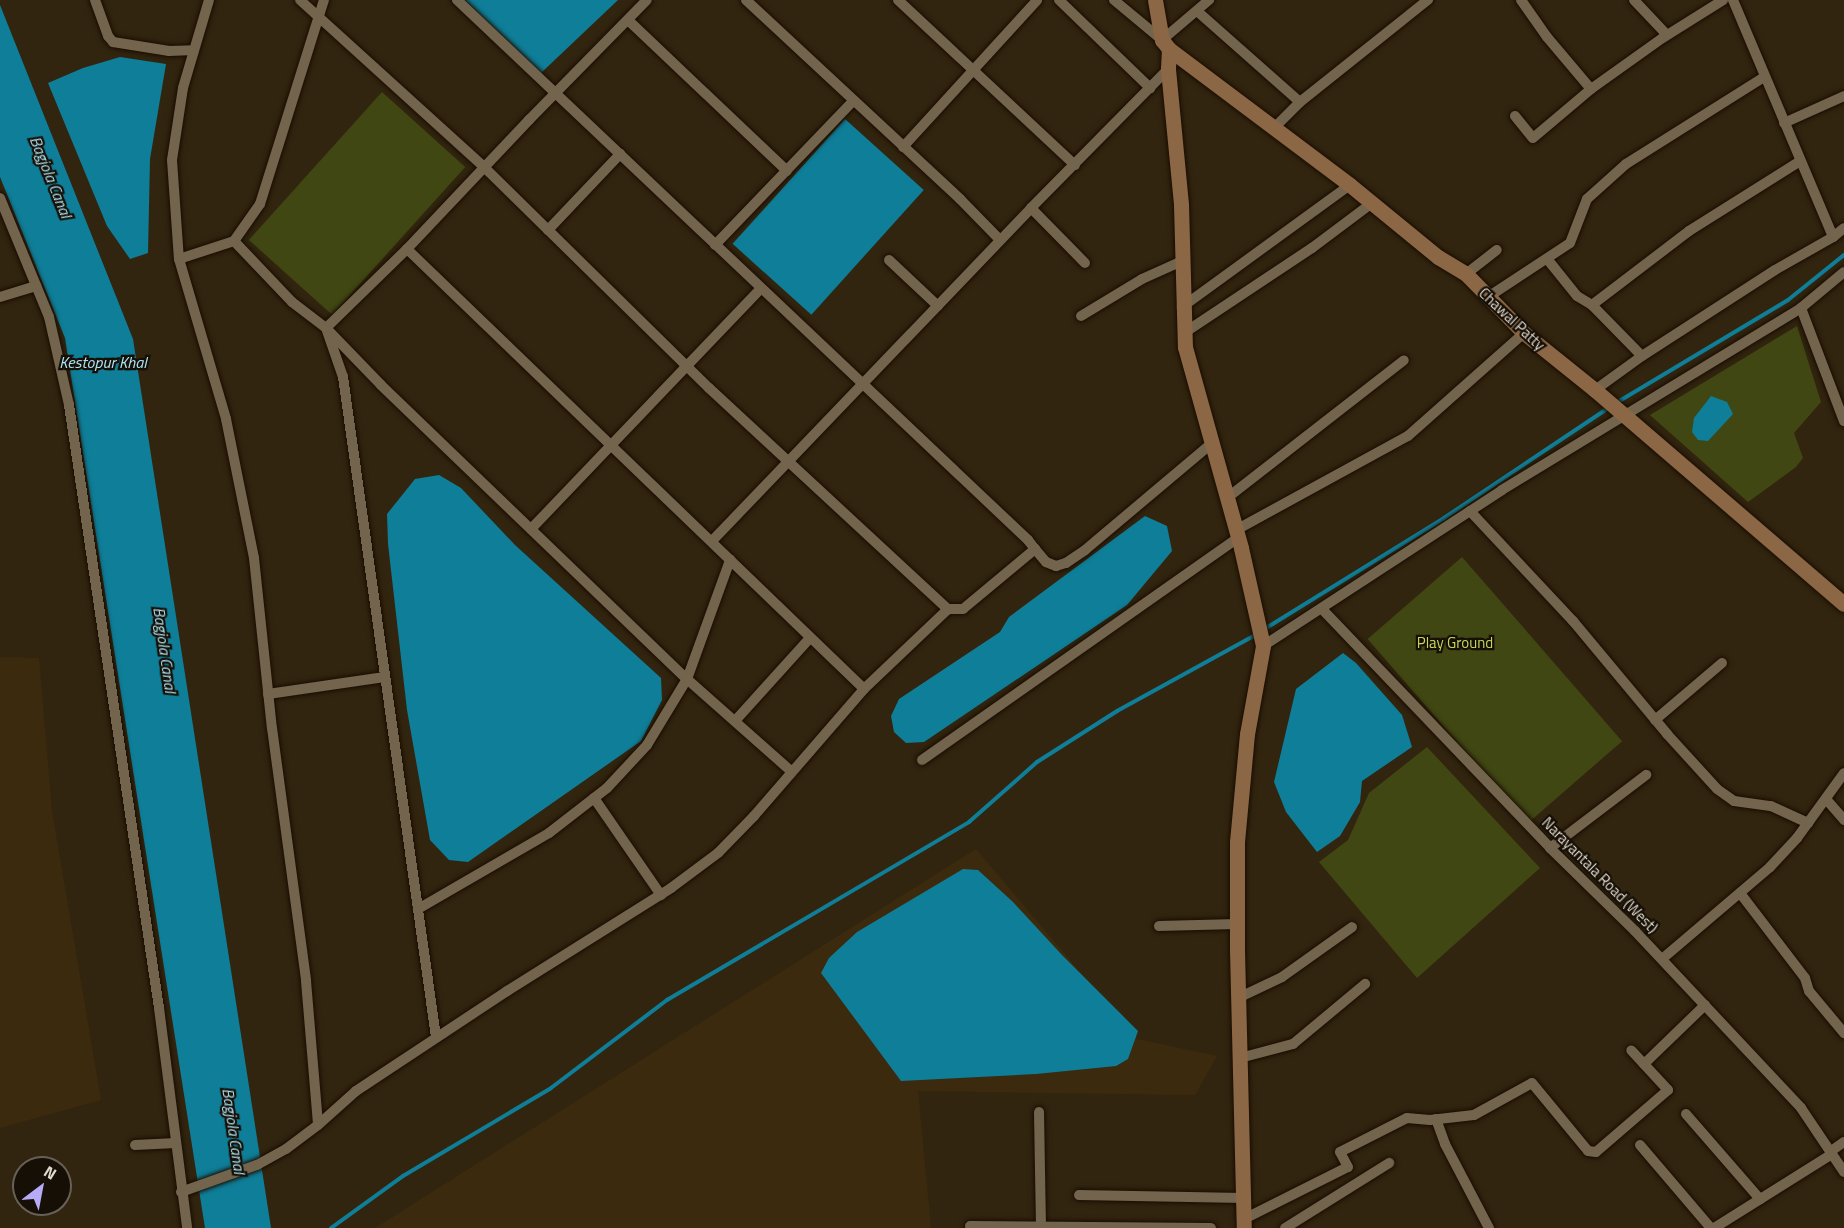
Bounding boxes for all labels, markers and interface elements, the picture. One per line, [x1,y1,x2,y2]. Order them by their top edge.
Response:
water label: Bagjola Canal [26,133,76,221]
street label: Chawal Patty [1475,284,1549,354]
water label: Kestopur Khal [59,352,147,372]
water label: Bagjola Canal [149,606,181,694]
park label: Play Ground [1417,634,1493,652]
street label: Narayantala Road (West) [1538,813,1662,937]
water label: Bagjola Canal [218,1087,250,1175]
north arrow [12,1156,72,1216]
text: N [39,1159,62,1186]

